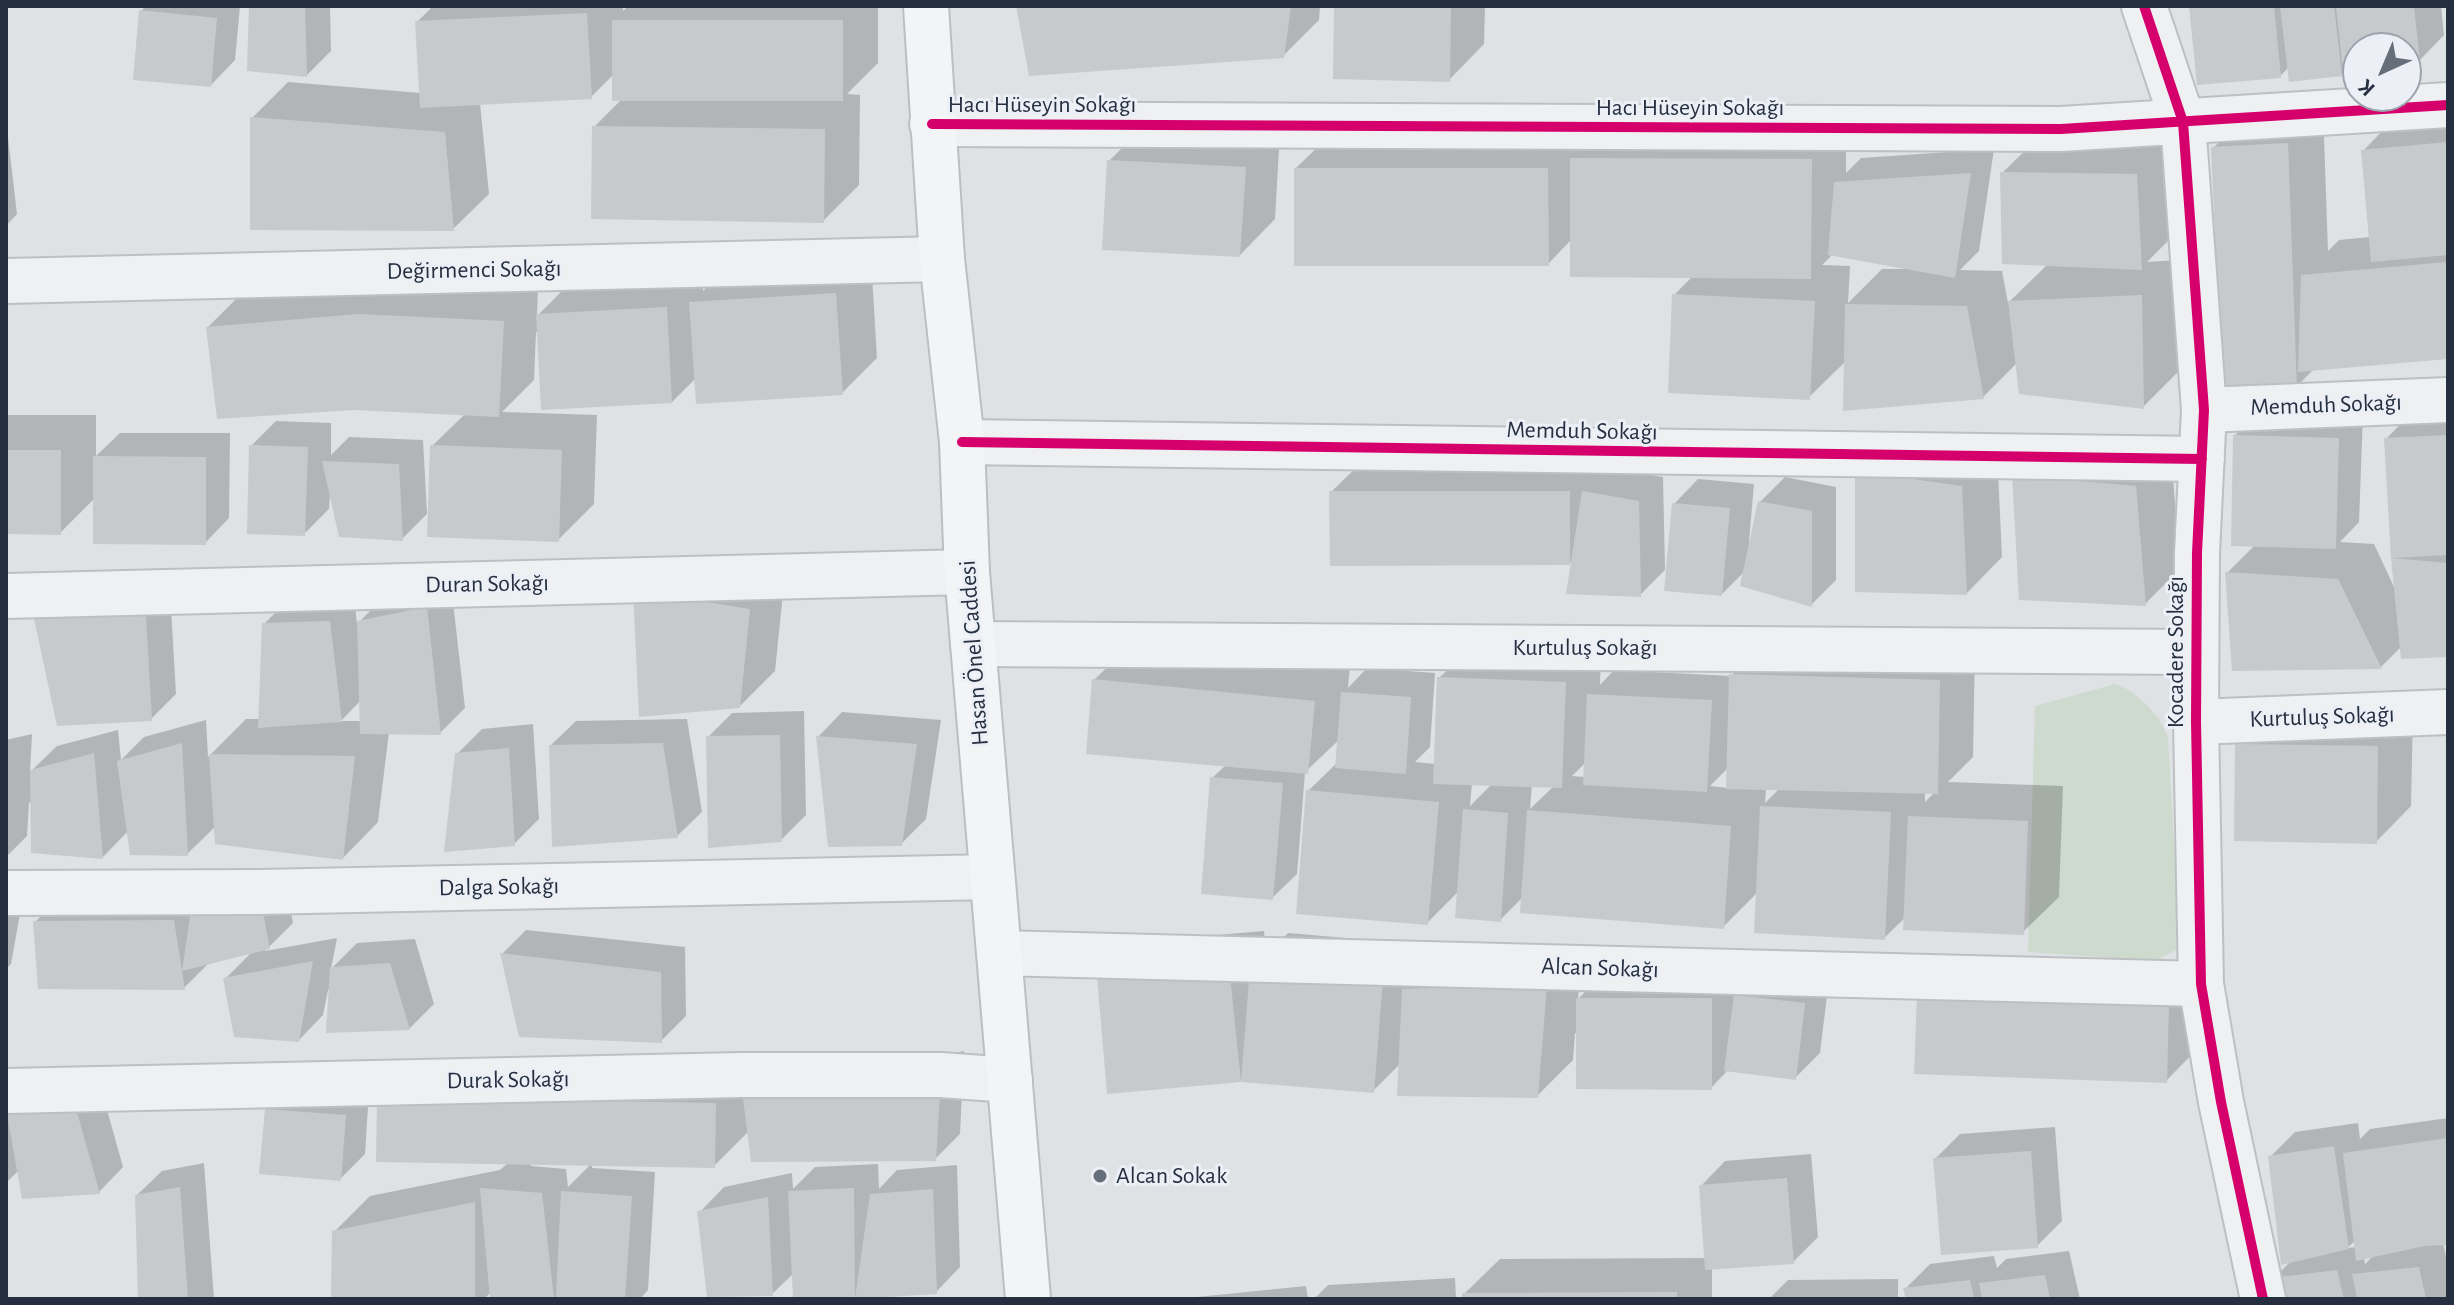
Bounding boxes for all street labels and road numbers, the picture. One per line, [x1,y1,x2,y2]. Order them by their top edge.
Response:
street label: Hacı Hüseyin Sokağı [948,91,1136,119]
street label: Hacı Hüseyin Sokağı [1596,94,1784,122]
street label: Değirmenci Sokağı [386,254,562,286]
street label: Memduh Sokağı [2250,388,2402,422]
street label: Memduh Sokağı [1506,415,1658,447]
street label: Hasan Önel Caddesi [953,559,995,747]
street label: Duran Sokağı [425,569,549,599]
street label: Kocadere Sokağı [2162,576,2190,728]
street label: Kurtuluş Sokağı [1512,634,1658,662]
street label: Kurtuluş Sokağı [2249,700,2395,734]
street label: Dalga Sokağı [438,872,560,902]
street label: Alcan Sokağı [1541,952,1659,984]
street label: Durak Sokağı [446,1065,570,1095]

